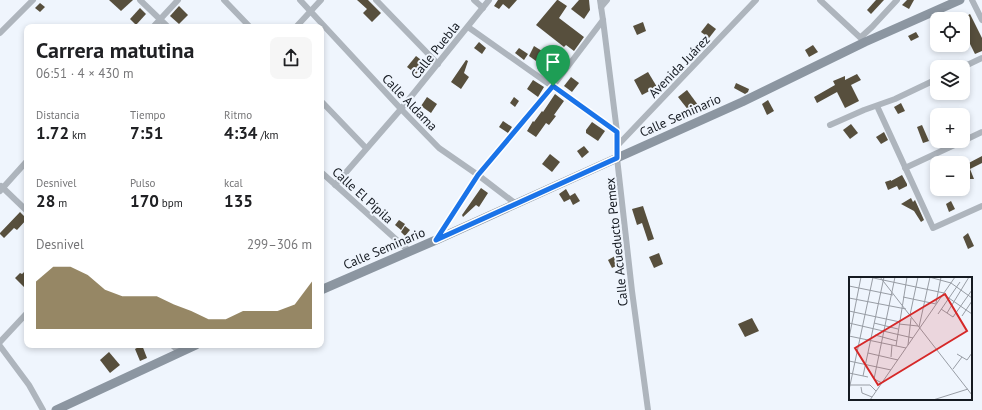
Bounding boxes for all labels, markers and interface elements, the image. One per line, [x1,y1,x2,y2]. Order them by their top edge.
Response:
map controls [930,12,970,196]
button: locate [930,12,970,52]
street label: Calle Puebla [407,18,464,82]
street label: Avenida Juárez [645,31,714,102]
text: Carrera matutina [36,36,194,64]
button: share [270,37,312,79]
pin [536,45,570,86]
icon: arrive [542,51,564,73]
button: layers [930,60,970,100]
text: 06:51 · 4 × 430 m [36,65,133,82]
street label: Calle Aldama [378,70,441,134]
street label: Calle Seminario [637,90,724,141]
text: Distancia [36,108,79,122]
text: Tiempo [130,108,165,122]
text: Ritmo [224,108,252,122]
button: + [930,108,970,148]
text: 1.72 [36,122,69,144]
text: 7:51 [130,122,164,144]
text: 4:34 [224,122,258,144]
text: km [69,128,86,142]
text: /km [258,128,279,142]
button: − [930,156,970,196]
street label: Calle El Pípila [329,163,397,227]
text: Desnivel [36,176,76,190]
text: Pulso [130,176,155,190]
text: kcal [224,176,243,190]
street label: Calle Acueducto Pemex [601,176,632,307]
text: 28 [36,190,55,212]
text: 170 [130,190,159,212]
text: 135 [224,190,253,212]
text: m [55,196,67,210]
text: bpm [159,196,183,210]
street label: Calle Seminario [341,224,428,273]
text: Desnivel [36,236,84,253]
text: 299–306 m [247,236,312,253]
inset map [849,277,972,400]

